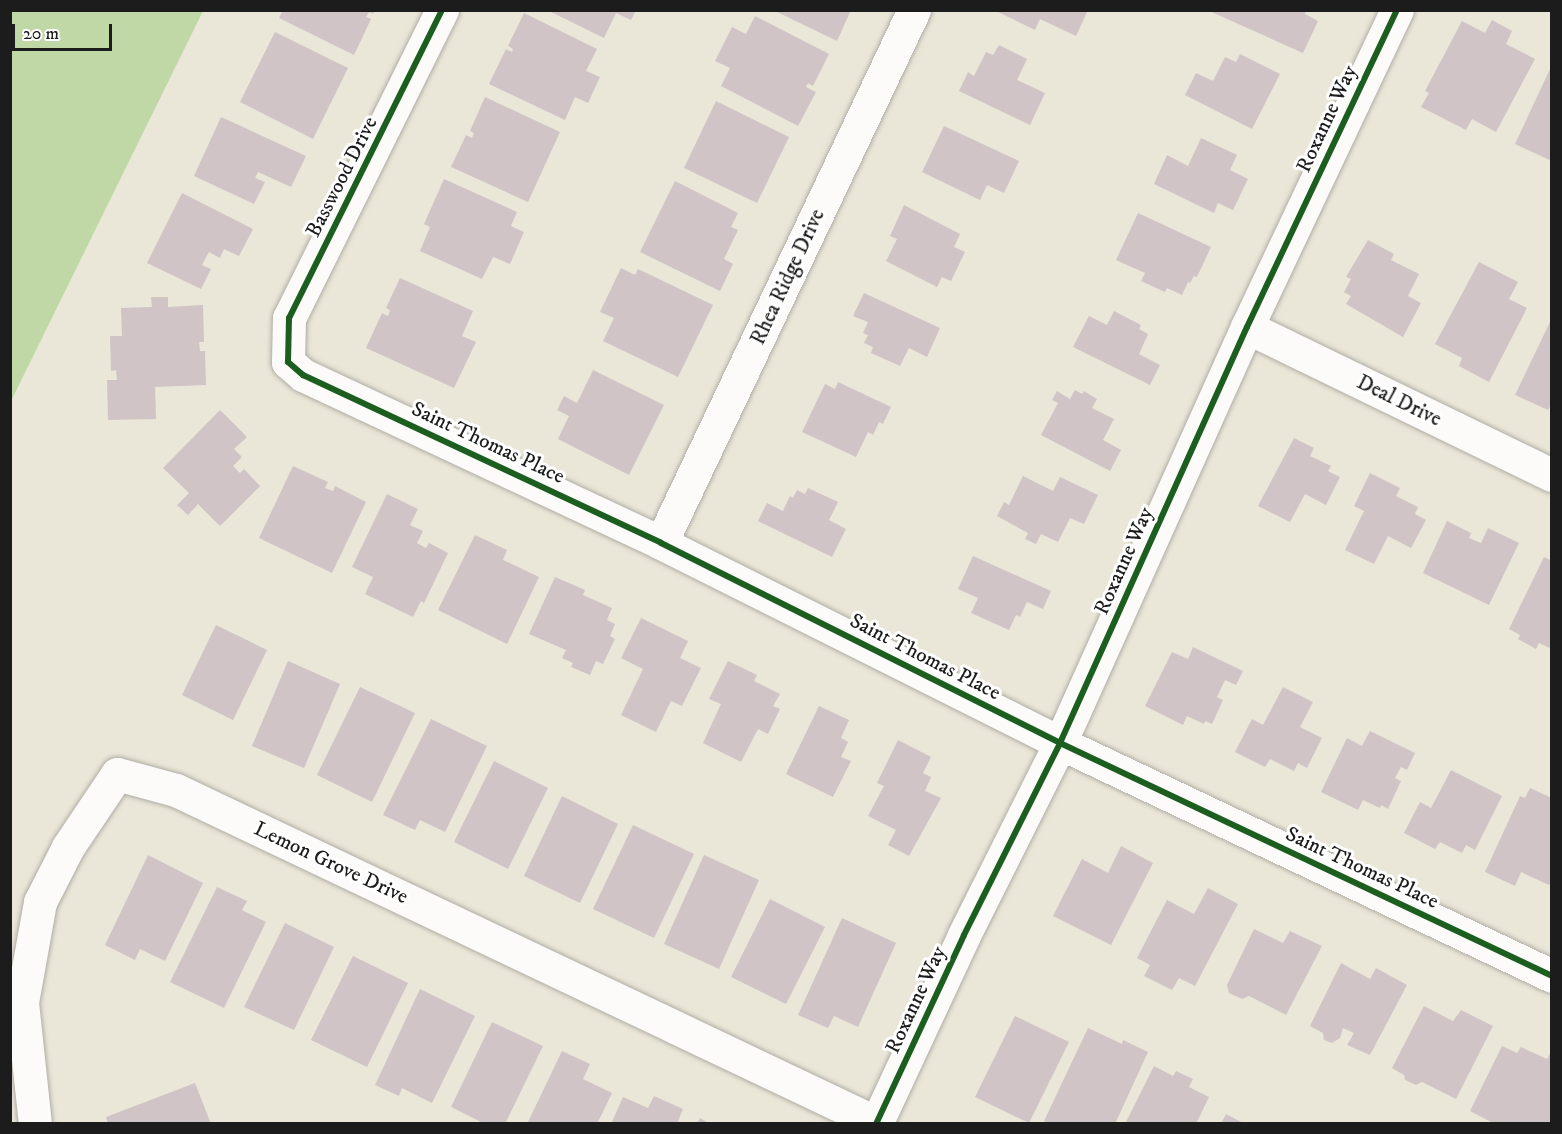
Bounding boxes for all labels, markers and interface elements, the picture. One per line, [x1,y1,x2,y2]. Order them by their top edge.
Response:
scale bar [15,12,116,50]
text: 20 m [23,23,59,45]
street label: Roxanne Way [1291,61,1363,177]
street label: Basswood Drive [301,113,383,241]
street label: Rhea Ridge Drive [746,205,830,349]
street label: Deal Drive [1353,370,1445,432]
street label: Saint Thomas Place [408,397,568,489]
street label: Roxanne Way [1089,503,1159,619]
street label: Saint Thomas Place [845,608,1005,706]
street label: Lemon Grove Drive [250,816,412,910]
street label: Saint Thomas Place [1282,822,1442,914]
street label: Roxanne Way [880,942,952,1058]

